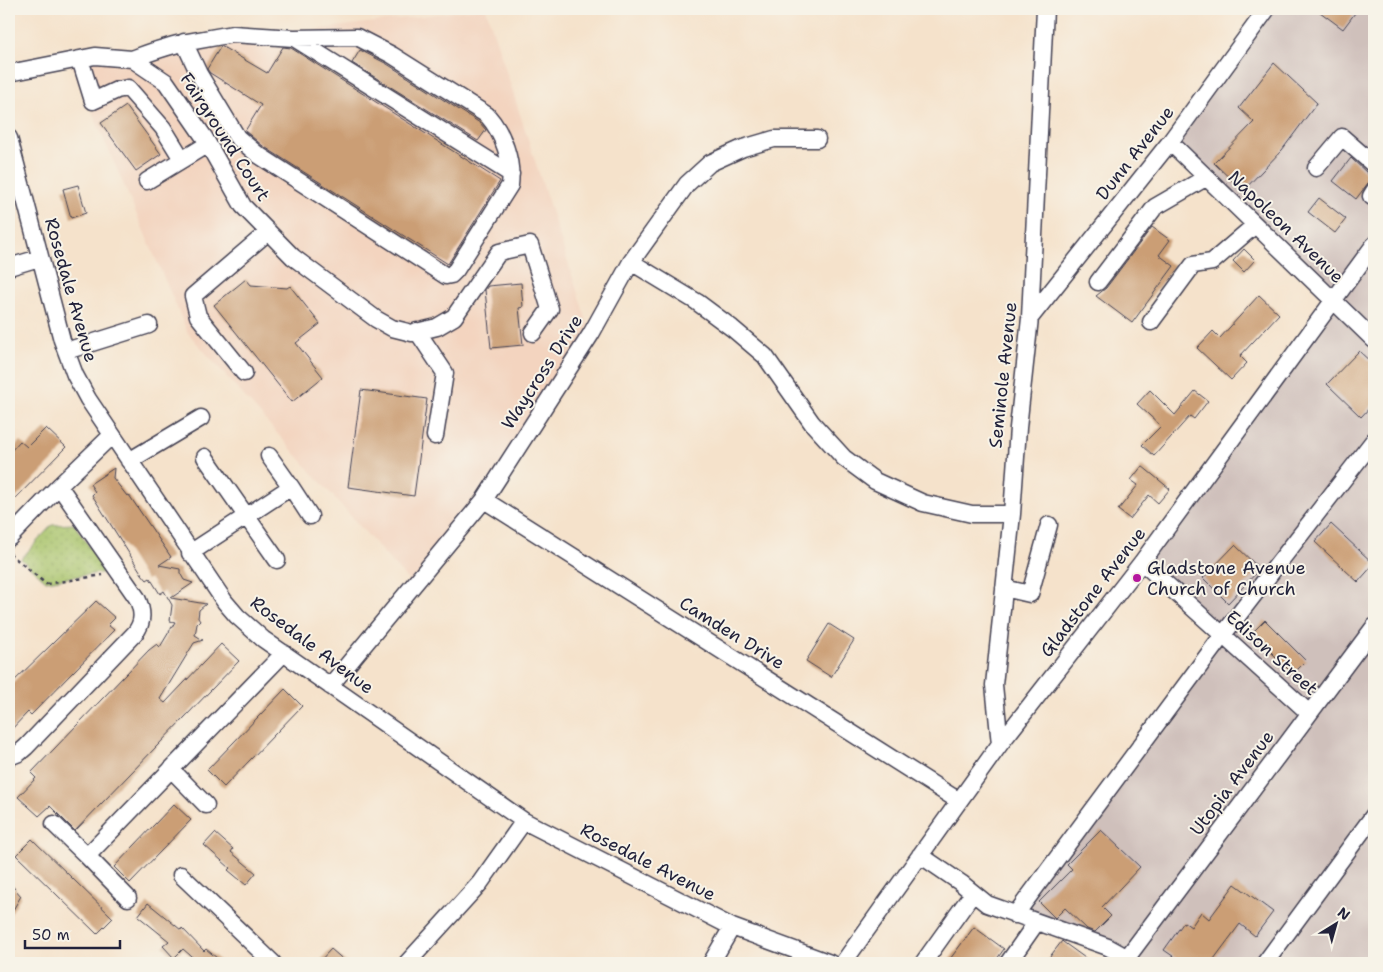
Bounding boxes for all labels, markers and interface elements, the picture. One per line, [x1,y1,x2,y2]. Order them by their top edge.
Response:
street label: Fairground Court [175,68,276,206]
street label: Dunn Avenue [1090,101,1180,205]
street label: Napoleon Avenue [1223,165,1349,289]
street label: Rosedale Avenue [39,215,103,365]
street label: Seminole Avenue [983,301,1023,449]
street label: Waycross Drive [496,310,588,434]
street label: Gladstone Avenue [1035,522,1151,662]
place label: Gladstone Avenue Church of Church [1147,556,1306,601]
marker: Gladstone Avenue Church of Church [1131,572,1143,584]
street label: Rosedale Avenue [245,591,379,699]
street label: Camden Drive [675,591,789,675]
street label: Edison Street [1221,605,1323,701]
street label: Utopia Avenue [1185,726,1279,840]
street label: Rosedale Avenue [576,818,720,906]
north arrow [1310,900,1360,950]
text: N [1334,903,1354,924]
scale bar [25,917,120,949]
text: 50 m [32,925,70,945]

